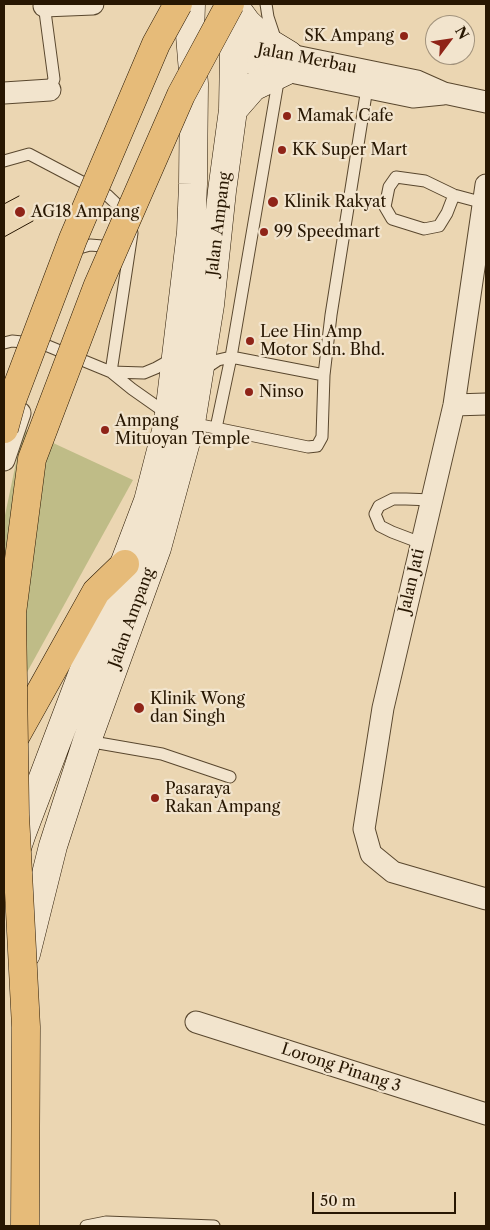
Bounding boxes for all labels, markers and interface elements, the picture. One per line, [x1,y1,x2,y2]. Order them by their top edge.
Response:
north arrow [425,15,475,65]
text: N [451,23,473,43]
place label: SK Ampang [304,26,394,46]
marker: SK Ampang [398,30,410,42]
street label: Jalan Merbau [256,40,358,78]
place label: Mamak Cafe [297,106,394,126]
marker: Mamak Cafe [281,110,293,122]
place label: KK Super Mart [292,140,407,160]
marker: KK Super Mart [276,144,288,156]
street label: Jalan Ampang [203,171,235,277]
place label: Klinik Rakyat [284,192,386,212]
marker: Klinik Rakyat [266,195,280,209]
place label: AG18 Ampang [31,202,139,222]
marker: AG18 Ampang [13,205,27,219]
place label: 99 Speedmart [274,222,380,242]
marker: 99 Speedmart [258,226,270,238]
place label: Lee Hin Amp Motor Sdn. Bhd. [260,322,385,360]
marker: Lee Hin Amp Motor Sdn. Bhd. [244,335,256,347]
place label: Ninso [259,382,304,402]
marker: Ninso [243,386,255,398]
place label: Ampang Mituoyan Temple [115,411,250,449]
marker: Ampang Mituoyan Temple [99,424,111,436]
street label: Jalan Jati [395,547,429,615]
street label: Jalan Ampang [105,565,159,671]
place label: Klinik Wong dan Singh [150,689,245,727]
marker: Klinik Wong dan Singh [132,701,146,715]
place label: Pasaraya Rakan Ampang [165,779,280,817]
marker: Pasaraya Rakan Ampang [149,792,161,804]
street label: Lorong Pinang 3 [279,1040,403,1096]
scale bar [315,1182,459,1214]
text: 50 m [320,1191,356,1210]

